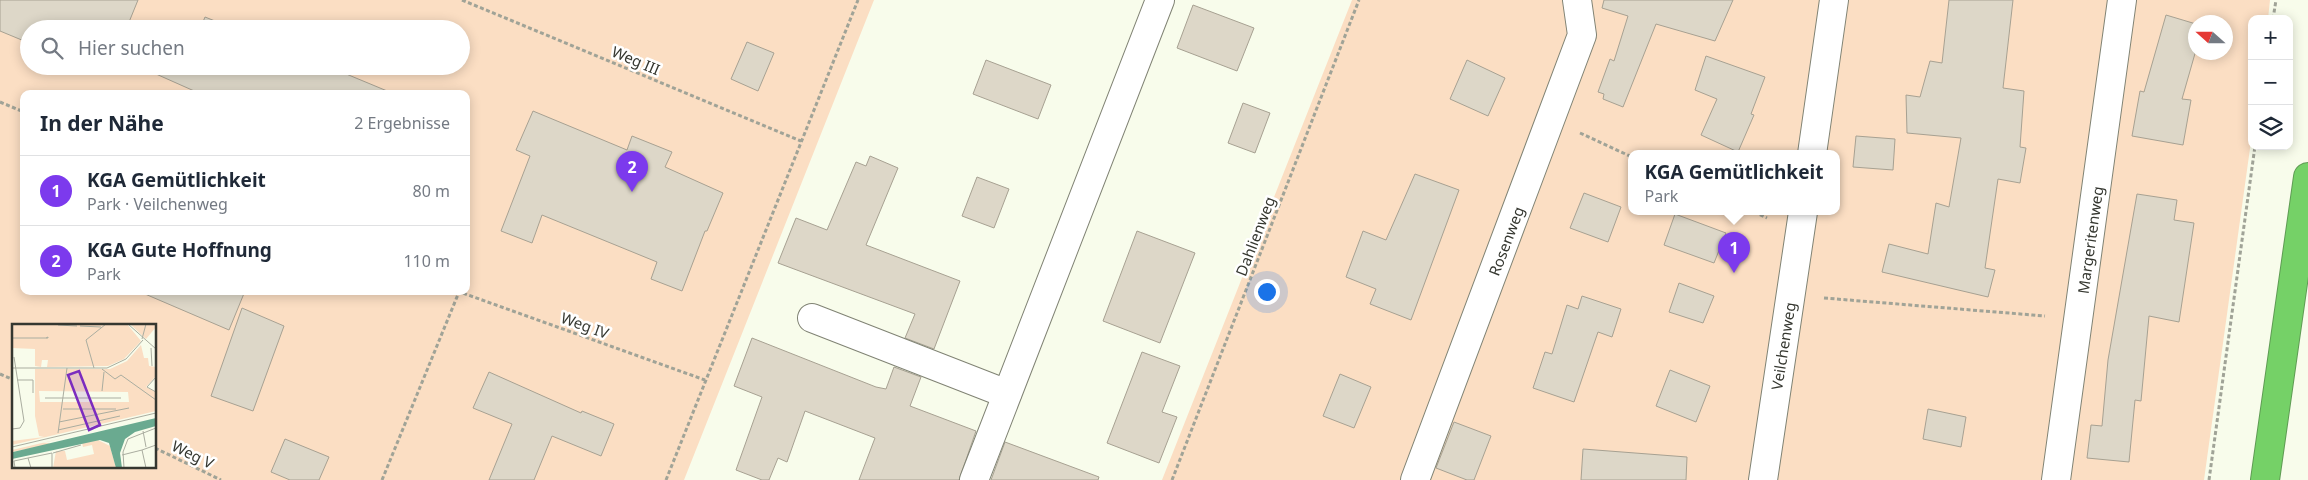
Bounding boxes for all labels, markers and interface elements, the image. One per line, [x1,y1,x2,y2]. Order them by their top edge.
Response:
north arrow [2188,15,2233,60]
map controls [2248,15,2293,150]
button: + [2248,15,2293,60]
search box [20,20,470,75]
icon: search [38,34,66,62]
text: Hier suchen [78,35,185,61]
street label: Weg III [609,41,663,79]
button: − [2248,60,2293,105]
button: layers [2248,105,2293,150]
text: In der Nähe [40,109,164,137]
text: 2 Ergebnisse [354,112,450,134]
popup [1628,150,1840,215]
pin: 2 [616,151,648,192]
text: KGA Gemütlichkeit [1645,159,1823,185]
text: KGA Gemütlichkeit [87,167,266,193]
text: 1 [51,180,61,202]
text: 80 m [413,180,450,202]
text: Park [1645,185,1678,207]
street label: Margeritenweg [2073,185,2107,295]
text: Park · Veilchenweg [87,193,228,215]
street label: Dahlienweg [1231,193,1279,279]
street label: Rosenweg [1484,203,1528,279]
pin: 1 [1718,232,1750,273]
text: KGA Gute Hoffnung [87,237,272,263]
text: 2 [51,250,61,272]
text: 110 m [403,250,450,272]
text: Park [87,263,121,285]
your location [1254,279,1280,305]
street label: Veilchenweg [1766,301,1800,391]
street label: Weg IV [558,307,612,343]
inset map [12,324,156,468]
street label: Weg V [169,435,217,473]

